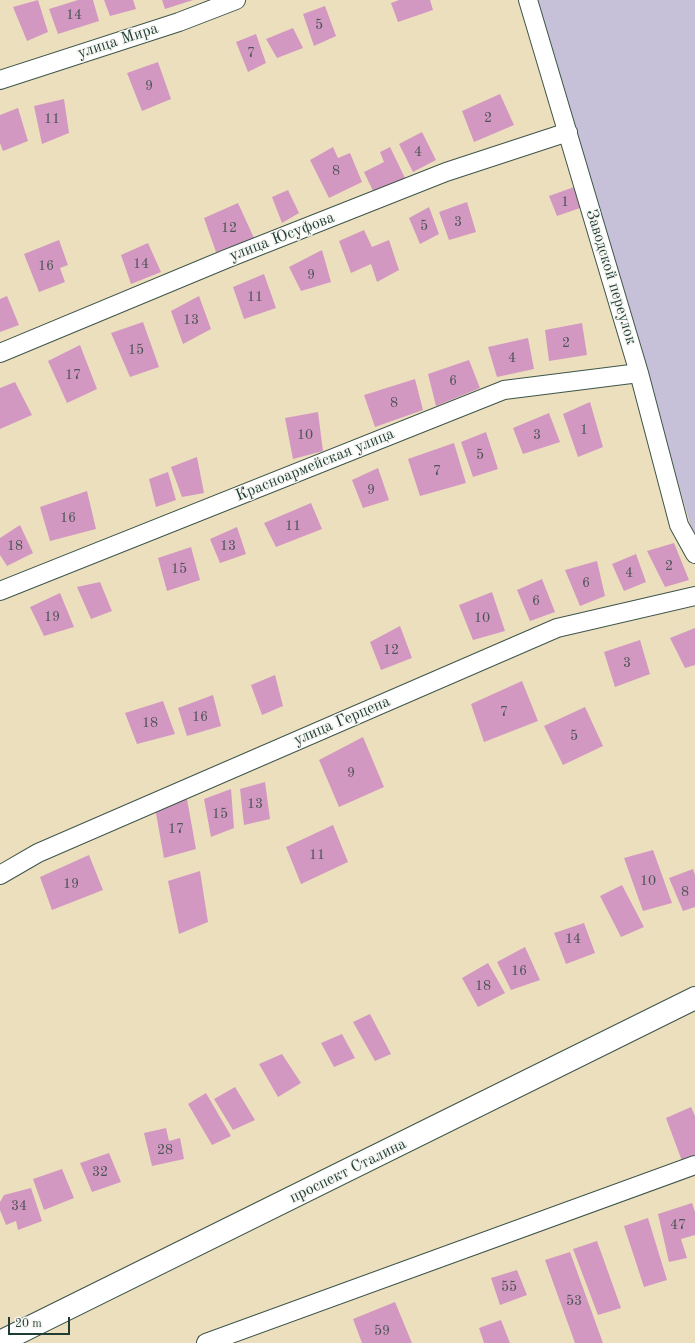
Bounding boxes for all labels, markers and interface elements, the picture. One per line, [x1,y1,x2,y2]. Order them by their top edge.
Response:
house number: 14 [66,7,82,23]
house number: 5 [315,17,323,33]
street label: улица Мира [75,19,161,63]
house number: 7 [247,45,255,61]
house number: 9 [145,78,153,94]
house number: 2 [484,110,492,126]
house number: 11 [44,111,60,127]
house number: 4 [414,144,422,160]
house number: 8 [332,163,340,179]
house number: 1 [561,194,569,210]
street label: Заводской переулок [581,207,641,347]
street label: улица Юсуфова [227,208,337,266]
house number: 3 [454,214,462,230]
house number: 5 [420,218,428,234]
house number: 12 [221,220,237,236]
house number: 14 [133,256,149,272]
house number: 16 [38,258,54,274]
house number: 9 [307,267,315,283]
house number: 11 [247,289,263,305]
house number: 13 [183,312,199,328]
house number: 2 [562,335,570,351]
house number: 15 [128,342,144,358]
house number: 4 [508,350,516,366]
house number: 17 [65,367,81,383]
house number: 6 [449,373,457,389]
house number: 8 [390,395,398,411]
house number: 1 [580,422,588,438]
street label: Красноармейская улица [233,424,397,506]
house number: 10 [297,427,313,443]
house number: 3 [533,427,541,443]
house number: 5 [476,447,484,463]
house number: 7 [433,463,441,479]
house number: 9 [367,482,375,498]
house number: 16 [60,510,76,526]
house number: 11 [285,518,301,534]
house number: 18 [7,538,23,554]
house number: 13 [220,538,236,554]
house number: 2 [665,558,673,574]
house number: 15 [171,561,187,577]
house number: 4 [625,565,633,581]
house number: 6 [582,575,590,591]
house number: 6 [532,593,540,609]
house number: 19 [44,609,60,625]
house number: 10 [474,610,490,626]
house number: 12 [383,642,399,658]
house number: 3 [623,655,631,671]
street label: улица Герцена [291,692,393,750]
house number: 7 [500,704,508,720]
house number: 16 [192,709,208,725]
house number: 18 [142,715,158,731]
house number: 5 [570,728,578,744]
house number: 9 [347,765,355,781]
house number: 13 [247,796,263,812]
house number: 15 [212,806,228,822]
house number: 17 [168,821,184,837]
house number: 11 [309,847,325,863]
house number: 10 [640,873,656,889]
house number: 19 [63,876,79,892]
house number: 8 [681,884,689,900]
house number: 14 [565,931,581,947]
house number: 16 [511,963,527,979]
house number: 18 [475,978,491,994]
street label: проспект Сталина [286,1134,410,1208]
house number: 28 [157,1142,173,1158]
house number: 32 [92,1164,108,1180]
house number: 34 [11,1198,27,1214]
house number: 47 [670,1217,686,1233]
house number: 55 [501,1279,517,1295]
house number: 53 [566,1293,582,1309]
scale bar [10,1309,72,1335]
text: 20 m [15,1318,42,1330]
house number: 59 [374,1323,390,1339]

